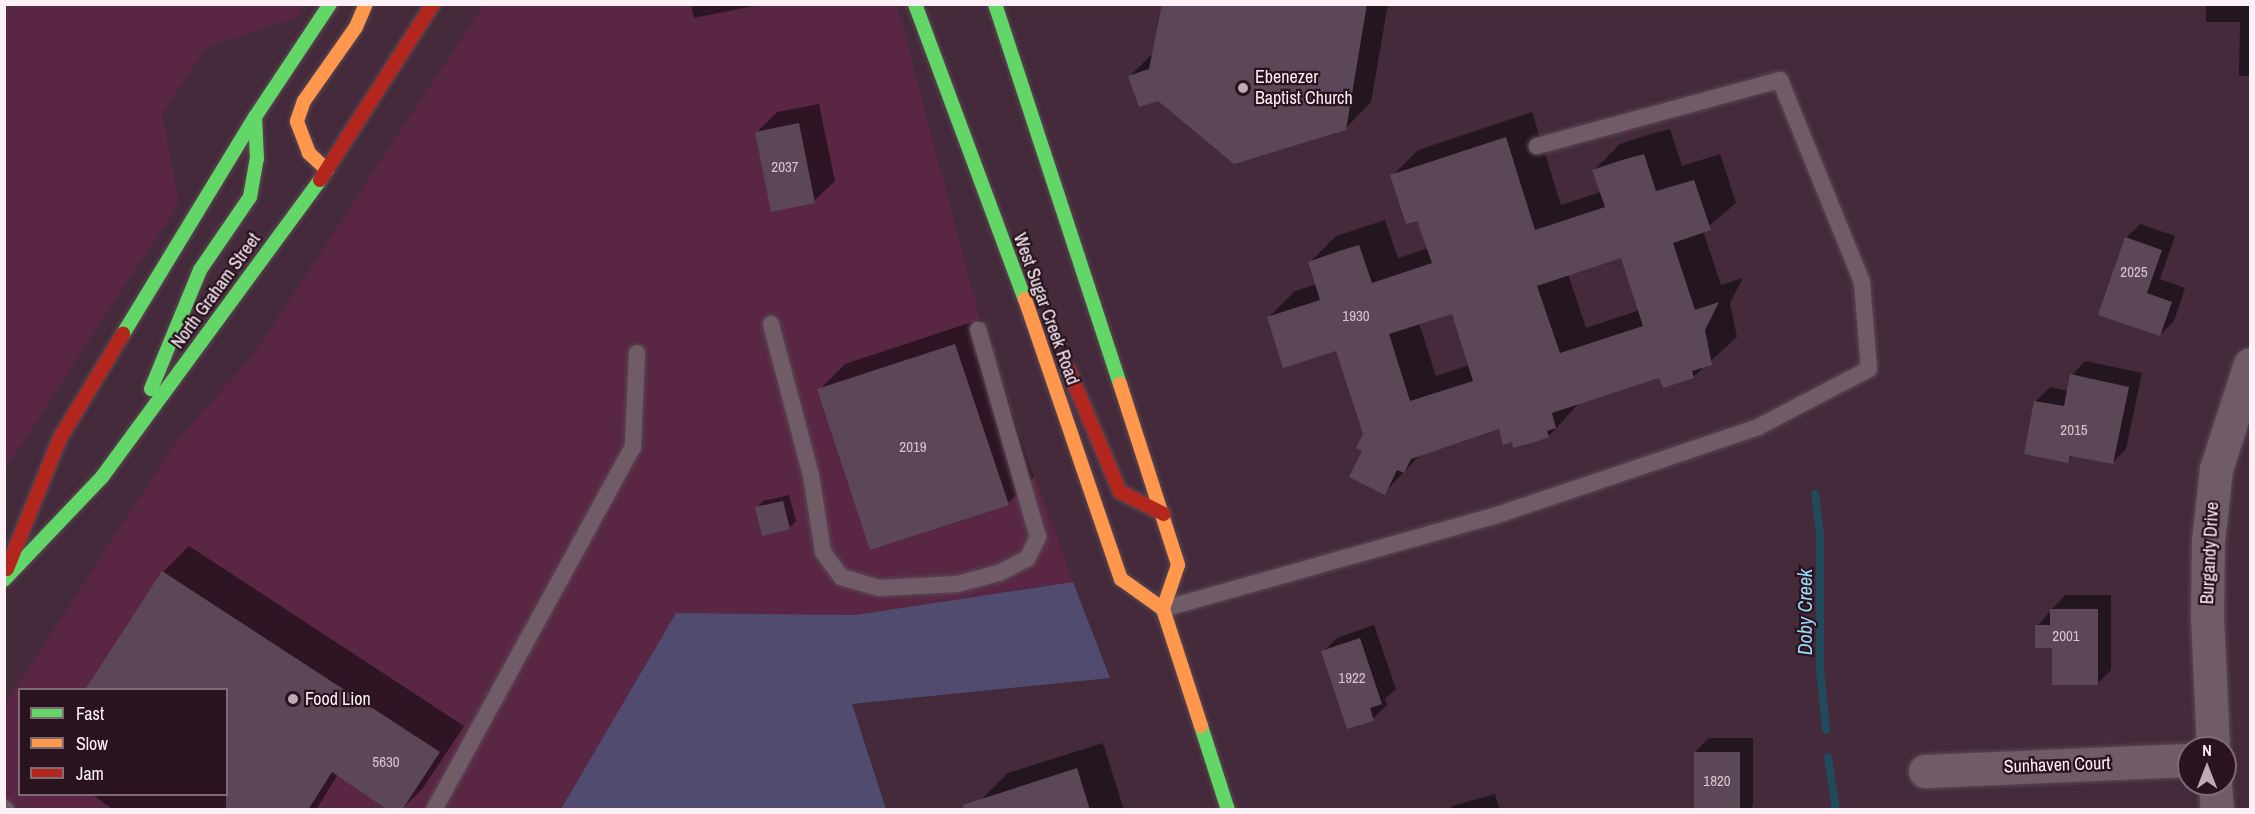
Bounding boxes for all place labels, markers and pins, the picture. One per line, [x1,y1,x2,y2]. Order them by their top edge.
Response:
place label: Ebenezer Baptist Church [1255,67,1353,110]
marker: Ebenezer Baptist Church [1236,81,1250,95]
place label: Food Lion [305,688,371,710]
marker: Food Lion [286,692,300,706]

